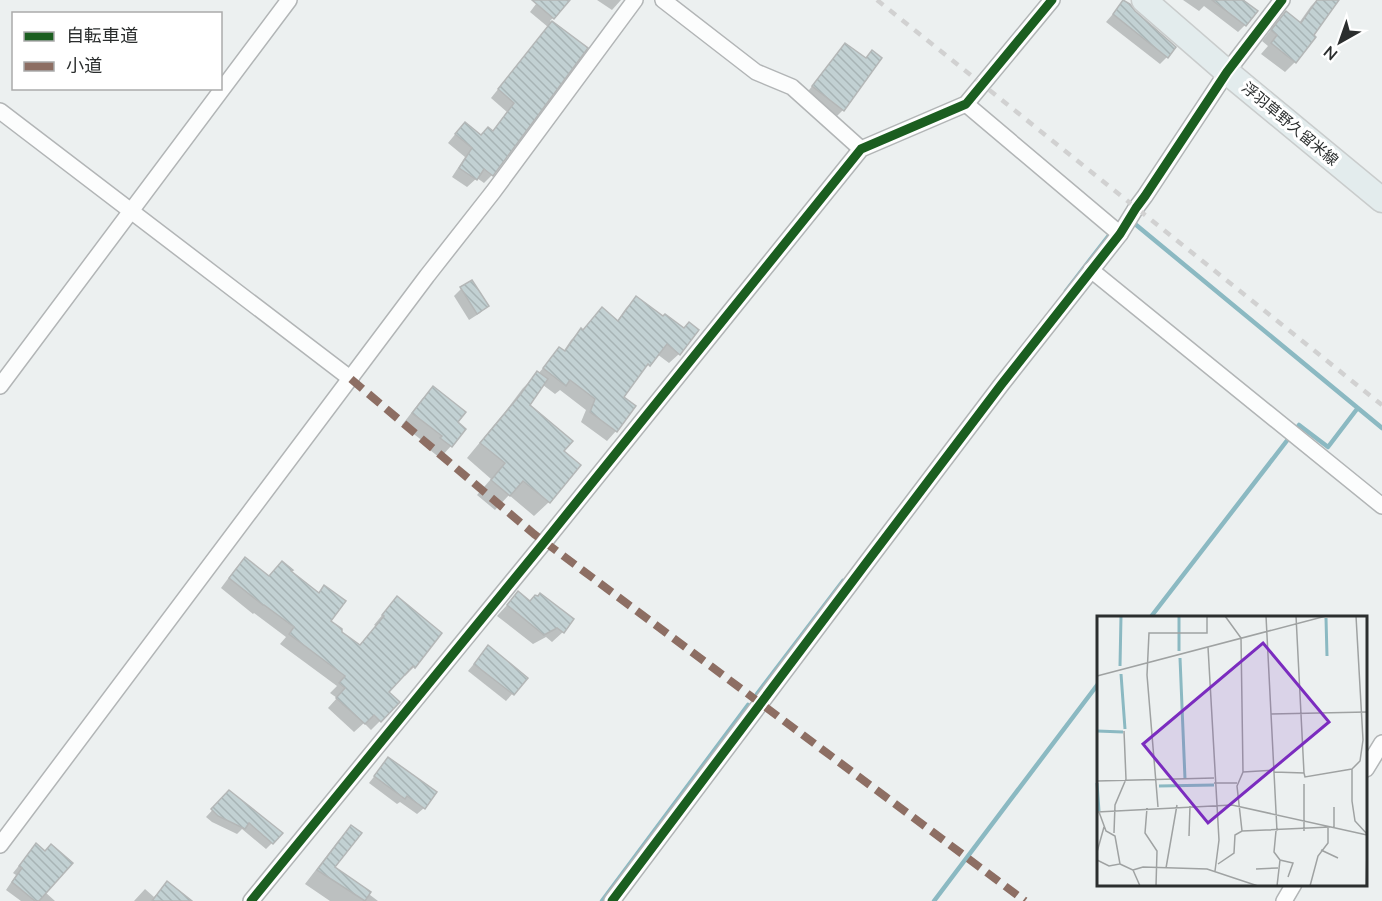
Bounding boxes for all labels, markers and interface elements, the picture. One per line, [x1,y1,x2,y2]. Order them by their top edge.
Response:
legend [12,12,222,90]
north arrow [1310,12,1370,72]
text: 自転車道 [66,24,138,47]
text: N [1319,42,1341,65]
text: 小道 [66,54,102,77]
street label: 浮羽草野久留米線 [1238,78,1342,169]
inset map [1097,616,1367,886]

